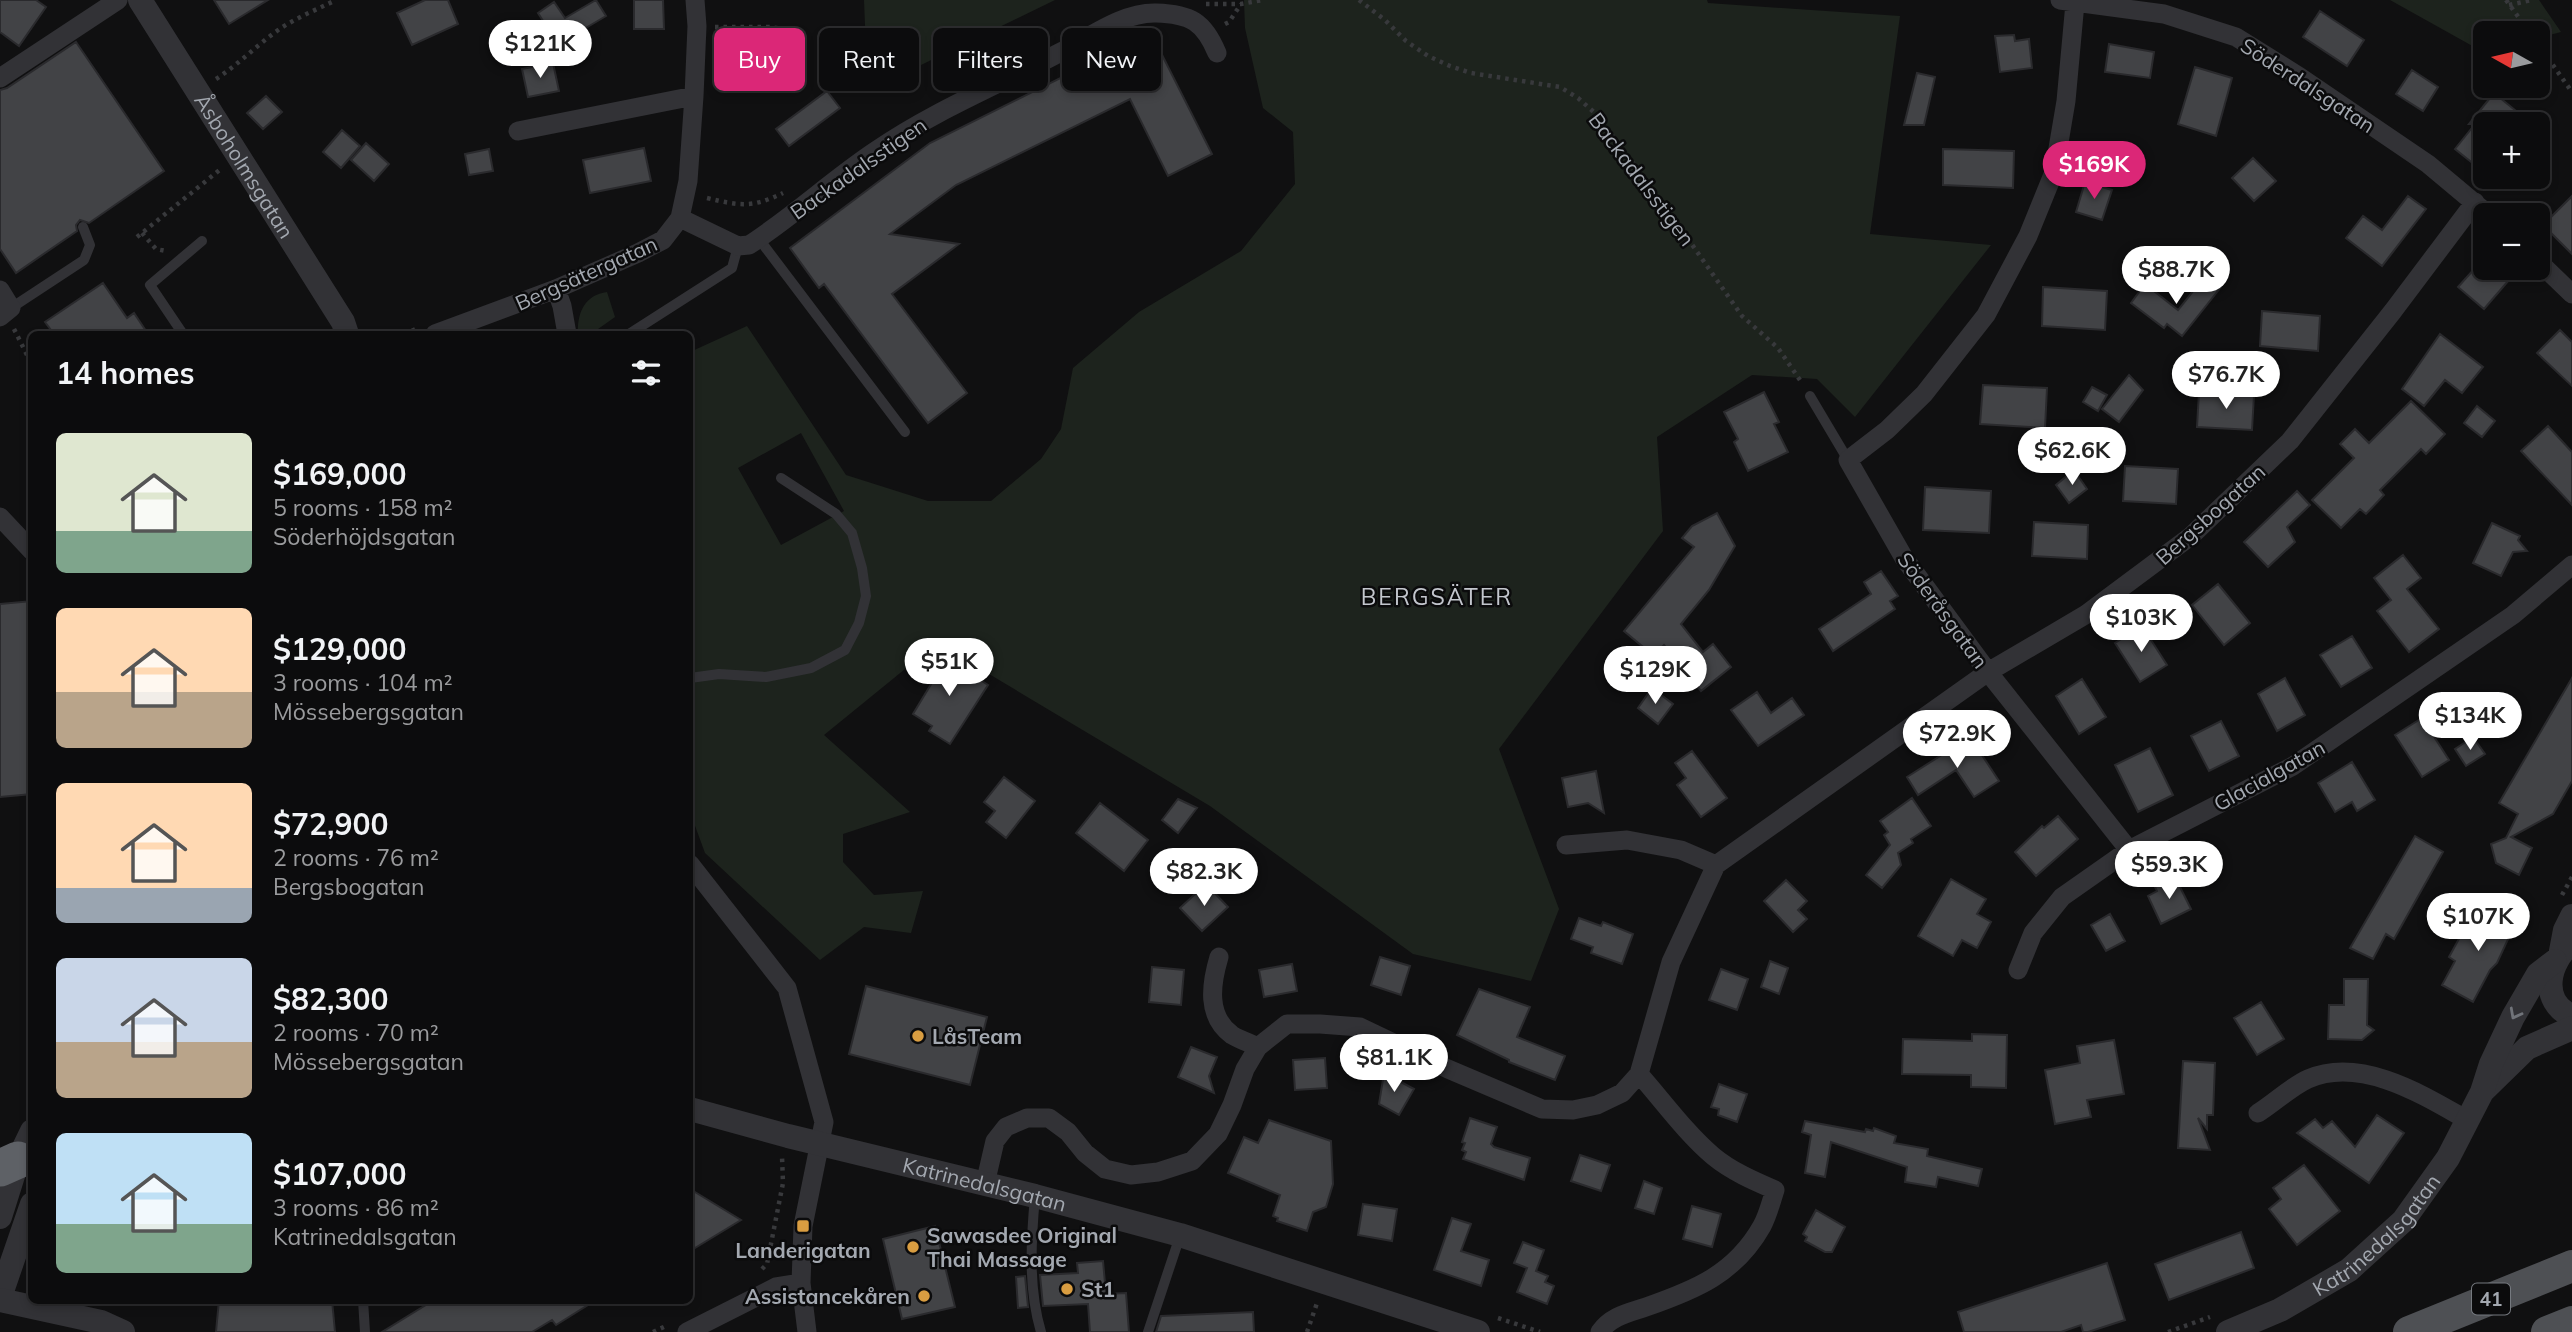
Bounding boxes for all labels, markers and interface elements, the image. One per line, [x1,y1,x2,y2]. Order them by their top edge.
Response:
pin: $121K [491,20,589,80]
north arrow [2473,21,2550,98]
map controls [2473,21,2550,280]
text: $121K [505,28,575,57]
chip: Buy [714,28,805,91]
chip: Rent [819,28,919,91]
chip: Filters [933,28,1048,91]
chip: New [1062,28,1161,91]
street label: Söderdalsgatan [2236,32,2380,138]
street label: Åsboholmsgatan [189,89,300,243]
street label: Backadalsstigen [1583,107,1701,251]
street label: Backadalsstigen [785,111,931,225]
button: + [2473,112,2550,189]
pin: $169K [2045,142,2143,201]
text: $169K [2059,149,2129,178]
button: − [2473,203,2550,280]
street label: Bergsätergatan [511,230,661,316]
pin: $88.7K [2119,246,2233,306]
text: $88.7K [2138,254,2214,283]
pin: $76.7K [2169,352,2283,411]
text: 14 homes [56,354,195,392]
icon: filters [627,354,665,392]
text: $76.7K [2188,359,2264,388]
pin: $62.6K [2015,428,2129,487]
text: $62.6K [2034,435,2110,464]
text: $169,000 [273,455,406,493]
street label: Bergsbogatan [2150,458,2270,570]
icon: home [112,461,196,545]
text: 5 rooms · 158 m² [273,493,453,522]
text: Söderhöjdsgatan [273,522,455,551]
street label: Söderåsgatan [1892,547,1994,673]
district label: BERGSÄTER [1361,582,1513,611]
pin: $103K [2092,594,2190,654]
text: $103K [2106,602,2176,631]
text: $129,000 [273,630,406,668]
icon: home [112,636,196,720]
pin: $51K [908,638,990,698]
text: $51K [921,646,977,675]
pin: $129K [1606,646,1704,706]
text: $129K [1620,654,1690,683]
text: 3 rooms · 104 m² [273,668,453,697]
pin: $134K [2421,692,2519,752]
text: Mössebergsgatan [273,697,464,726]
text: $134K [2435,700,2505,729]
pin: $72.9K [1900,710,2014,770]
text: $72.9K [1919,718,1995,747]
street label: Glacialgatan [2209,734,2329,816]
text: $72,900 [273,805,388,843]
icon: home [112,811,196,895]
pin: $59.3K [2112,842,2226,901]
text: 2 rooms · 76 m² [273,843,439,872]
pin: $82.3K [1147,848,1261,908]
text: $59.3K [2131,849,2207,878]
text: $82.3K [1166,856,1242,885]
text: Bergsbogatan [273,872,425,901]
pin: $107K [2429,894,2527,953]
text: $107K [2443,901,2513,930]
text: $82,300 [273,980,388,1018]
icon: home [112,986,196,1070]
one-way arrow [2510,1007,2523,1020]
text: 2 rooms · 70 m² [273,1018,439,1047]
place label: LåsTeam [932,1023,1022,1049]
marker: LåsTeam [910,1028,926,1044]
pin: $81.1K [1337,1034,1451,1094]
text: $81.1K [1356,1042,1432,1071]
text: Mössebergsgatan [273,1047,464,1076]
street label: Katrinedalsgatan [900,1151,1069,1217]
text: $107,000 [273,1155,406,1193]
icon: home [112,1161,196,1245]
street label: Katrinedalsgatan [2308,1169,2445,1301]
text: 3 rooms · 86 m² [273,1193,439,1222]
marker: Landerigatan [795,1218,811,1234]
text: Katrinedalsgatan [273,1222,457,1251]
place label: Sawasdee Original Thai Massage [927,1222,1117,1272]
place label: Landerigatan [735,1237,871,1263]
marker: Sawasdee Original Thai Massage [905,1239,921,1255]
place label: St1 [1081,1276,1115,1302]
marker: St1 [1059,1281,1075,1297]
place label: Assistancekåren [745,1283,910,1309]
road number: 41 [2472,1284,2510,1315]
marker: Assistancekåren [916,1288,932,1304]

